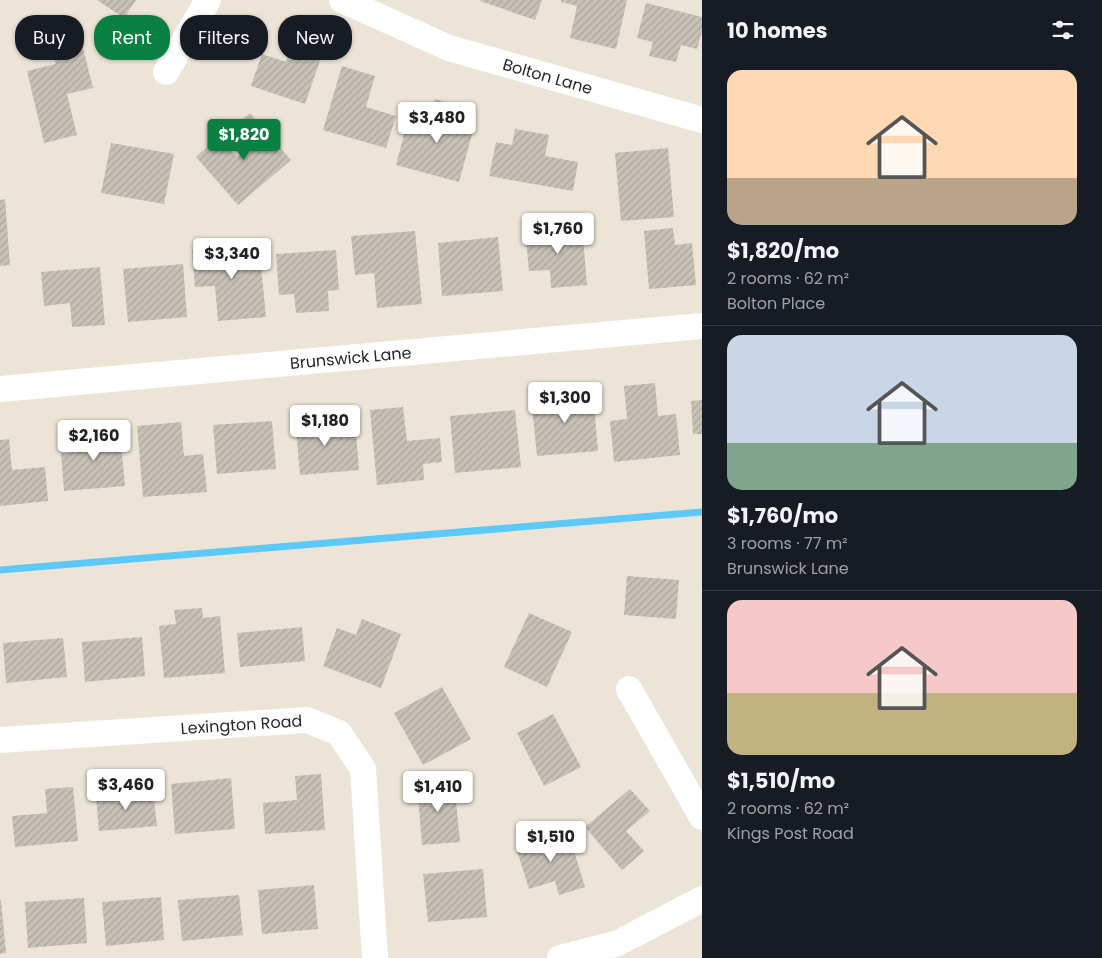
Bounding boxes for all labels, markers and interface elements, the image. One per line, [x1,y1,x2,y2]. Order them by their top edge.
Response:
chip: Buy [15,15,84,60]
chip: Rent [94,15,170,60]
chip: Filters [180,15,268,60]
chip: New [278,15,352,60]
text: 10 homes [727,16,827,45]
icon: filters [1049,16,1077,44]
street label: Bolton Lane [500,52,596,100]
pin: $3,480 [396,102,478,144]
icon: home [857,102,947,192]
text: $3,480 [409,106,465,129]
pin: $1,820 [203,119,285,161]
text: $1,820 [218,123,270,146]
pin: $1,760 [517,212,599,255]
text: $1,760 [533,217,583,240]
text: $1,820/mo [727,236,839,265]
pin: $3,340 [191,238,273,280]
text: $3,340 [204,242,260,265]
text: 2 rooms · 62 m² [727,267,849,290]
text: Bolton Place [727,292,825,315]
street label: Brunswick Lane [289,341,412,374]
icon: home [857,368,947,458]
pin: $1,300 [524,382,606,424]
text: $1,300 [539,386,591,409]
pin: $1,180 [284,404,366,447]
text: $1,180 [301,409,349,432]
pin: $2,160 [53,420,135,462]
text: $2,160 [69,424,119,447]
text: $1,760/mo [727,501,838,530]
text: 3 rooms · 77 m² [727,532,847,555]
text: Brunswick Lane [727,557,849,580]
icon: home [857,633,947,723]
street label: Lexington Road [180,709,303,740]
text: $1,510/mo [727,766,835,795]
pin: $3,460 [85,768,167,811]
pin: $1,410 [397,770,479,813]
text: $3,460 [98,773,154,796]
text: $1,410 [414,775,462,798]
text: 2 rooms · 62 m² [727,797,849,820]
pin: $1,510 [510,820,592,863]
text: Kings Post Road [727,822,854,845]
text: $1,510 [527,825,575,848]

